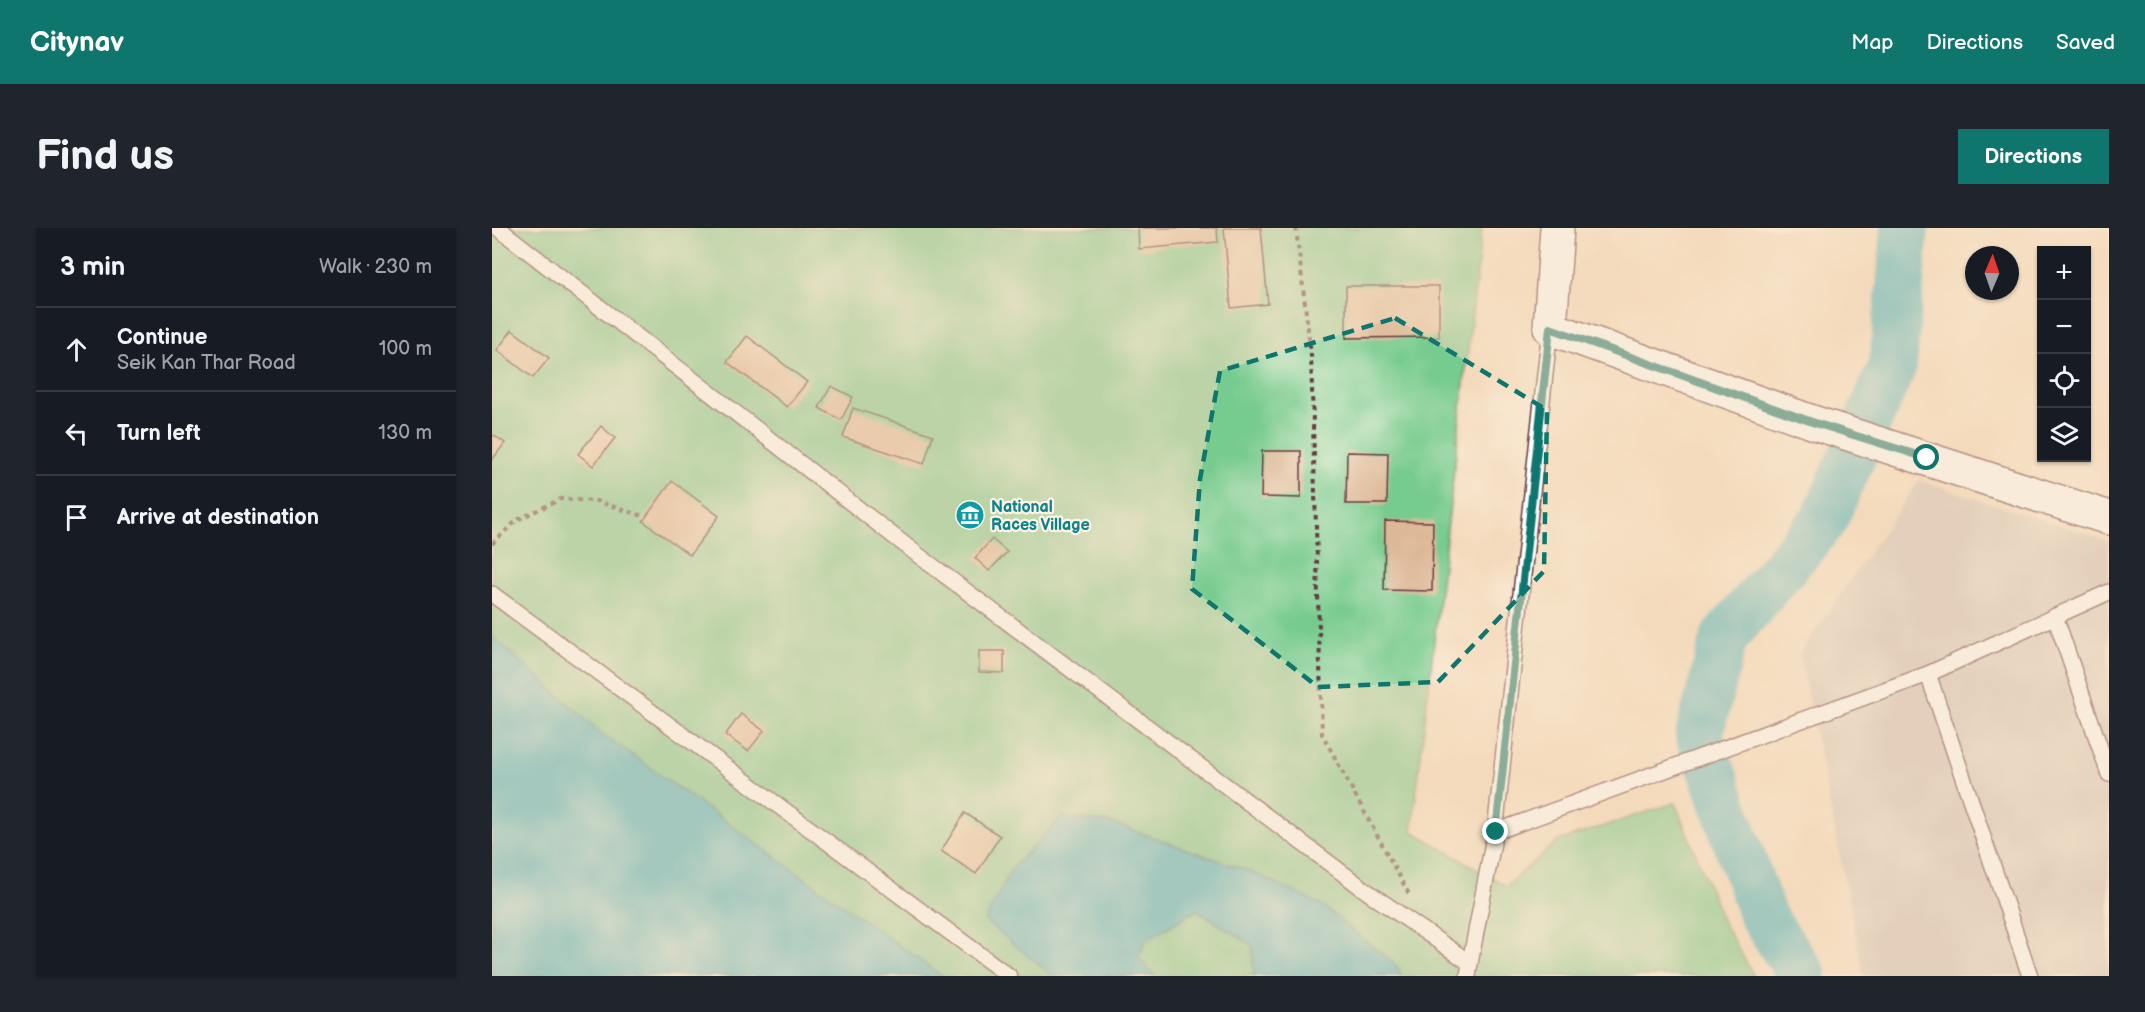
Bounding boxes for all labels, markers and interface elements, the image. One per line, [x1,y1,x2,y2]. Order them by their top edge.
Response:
text: Citynav [30,26,124,59]
text: Map [1851,30,1894,55]
text: Directions [1927,30,2023,55]
text: Saved [2056,30,2115,55]
button: Directions [1958,129,2109,184]
text: Find us [36,131,174,182]
north arrow [1965,246,2019,300]
map controls [2037,246,2091,462]
button: + [2037,246,2091,300]
text: 3 min [60,252,125,283]
text: Walk · 230 m [319,255,432,279]
button: − [2037,300,2091,354]
text: Continue [117,324,207,351]
icon: ahead [60,333,93,366]
text: 100 m [379,337,432,361]
text: Seik Kan Thar Road [117,351,296,375]
button: locate [2037,354,2091,408]
button: layers [2037,408,2091,462]
icon: left [60,417,93,450]
text: Turn left [117,420,201,447]
text: 130 m [378,421,432,445]
route start [1913,444,1939,470]
place label: National Races Village [991,498,1090,535]
museum icon: National Races Village [954,499,986,531]
icon: arrive [60,501,93,534]
text: Arrive at destination [117,504,319,531]
route end [1482,818,1508,844]

